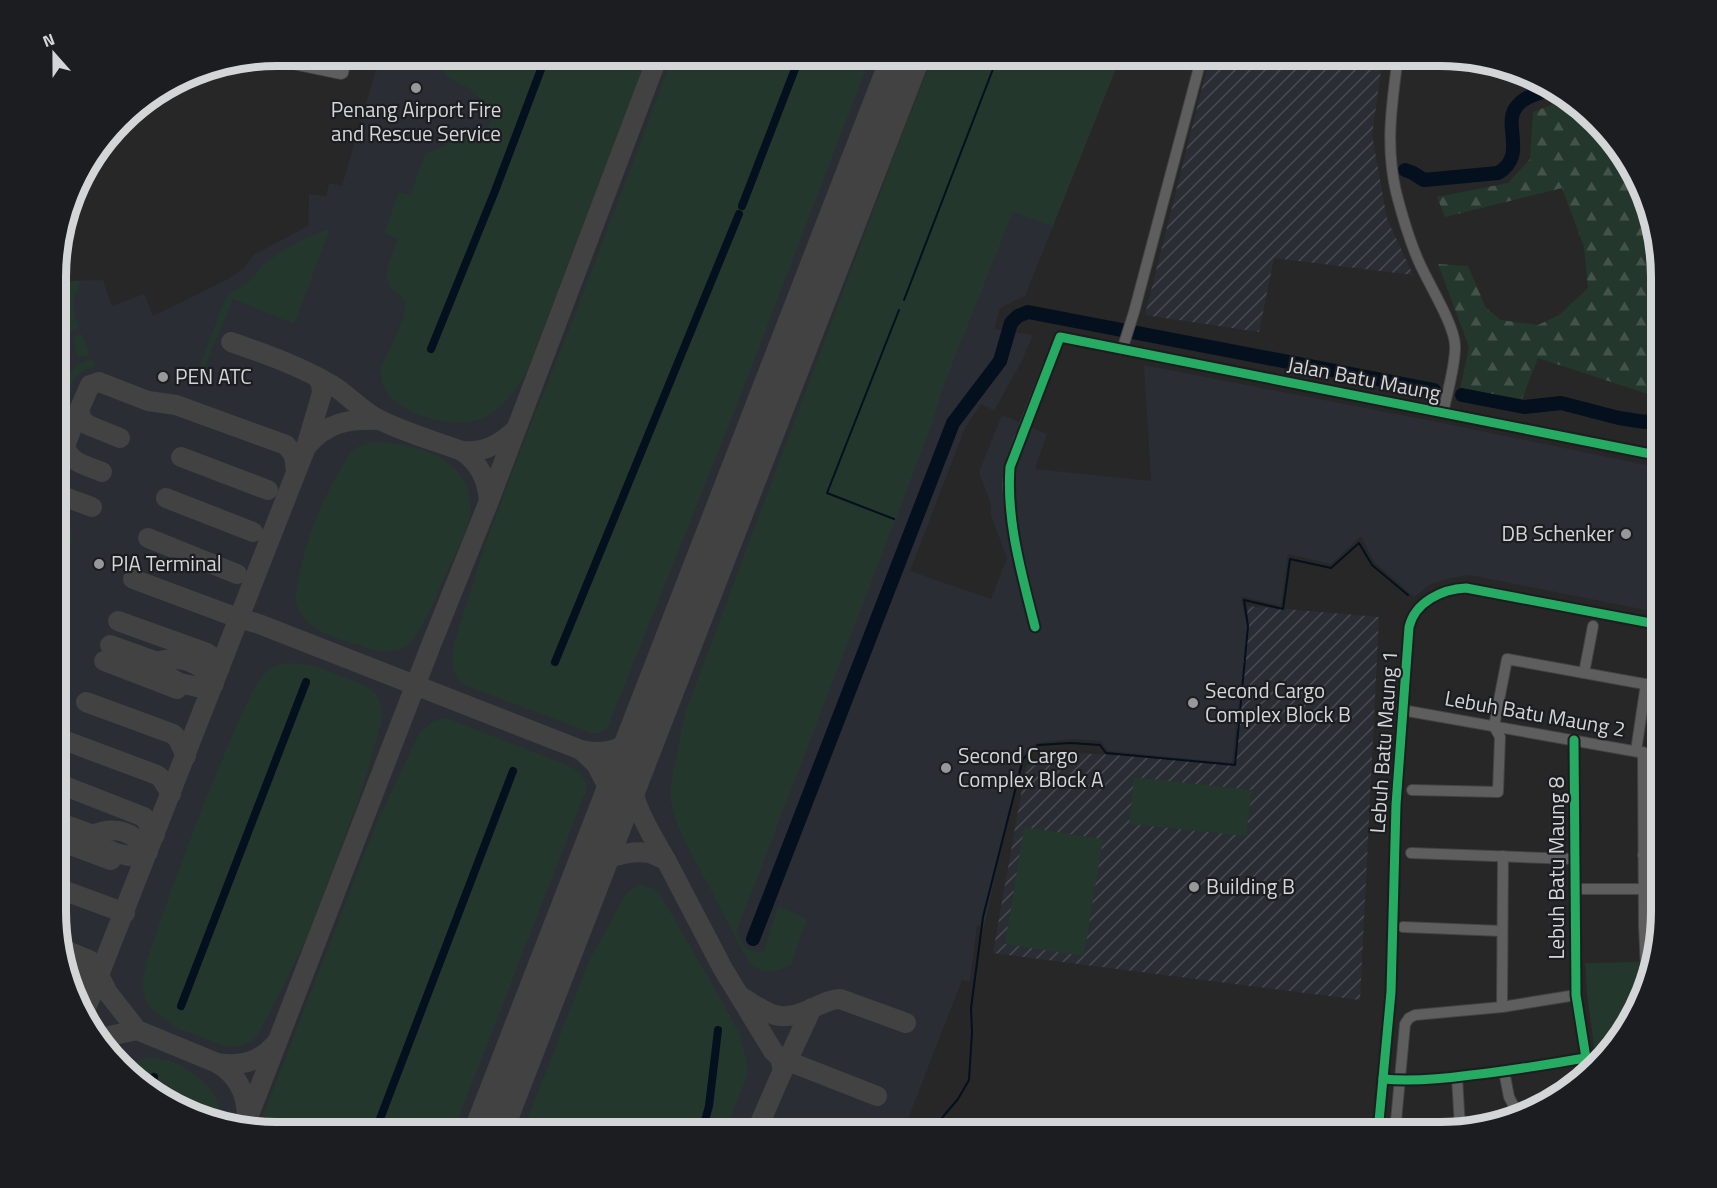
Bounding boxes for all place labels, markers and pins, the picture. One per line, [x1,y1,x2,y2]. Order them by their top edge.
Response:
marker: Penang Airport Fire and Rescue Service [409,81,423,95]
place label: Penang Airport Fire and Rescue Service [331,93,501,149]
place label: PEN ATC [175,360,252,392]
marker: PEN ATC [156,370,170,384]
place label: DB Schenker [1502,517,1614,549]
marker: DB Schenker [1619,527,1633,541]
place label: PIA Terminal [111,547,222,579]
marker: PIA Terminal [92,557,106,571]
place label: Second Cargo Complex Block B [1205,674,1351,730]
marker: Second Cargo Complex Block B [1186,696,1200,710]
place label: Second Cargo Complex Block A [958,739,1104,795]
marker: Second Cargo Complex Block A [939,761,953,775]
place label: Building B [1206,870,1295,902]
marker: Building B [1187,880,1201,894]

